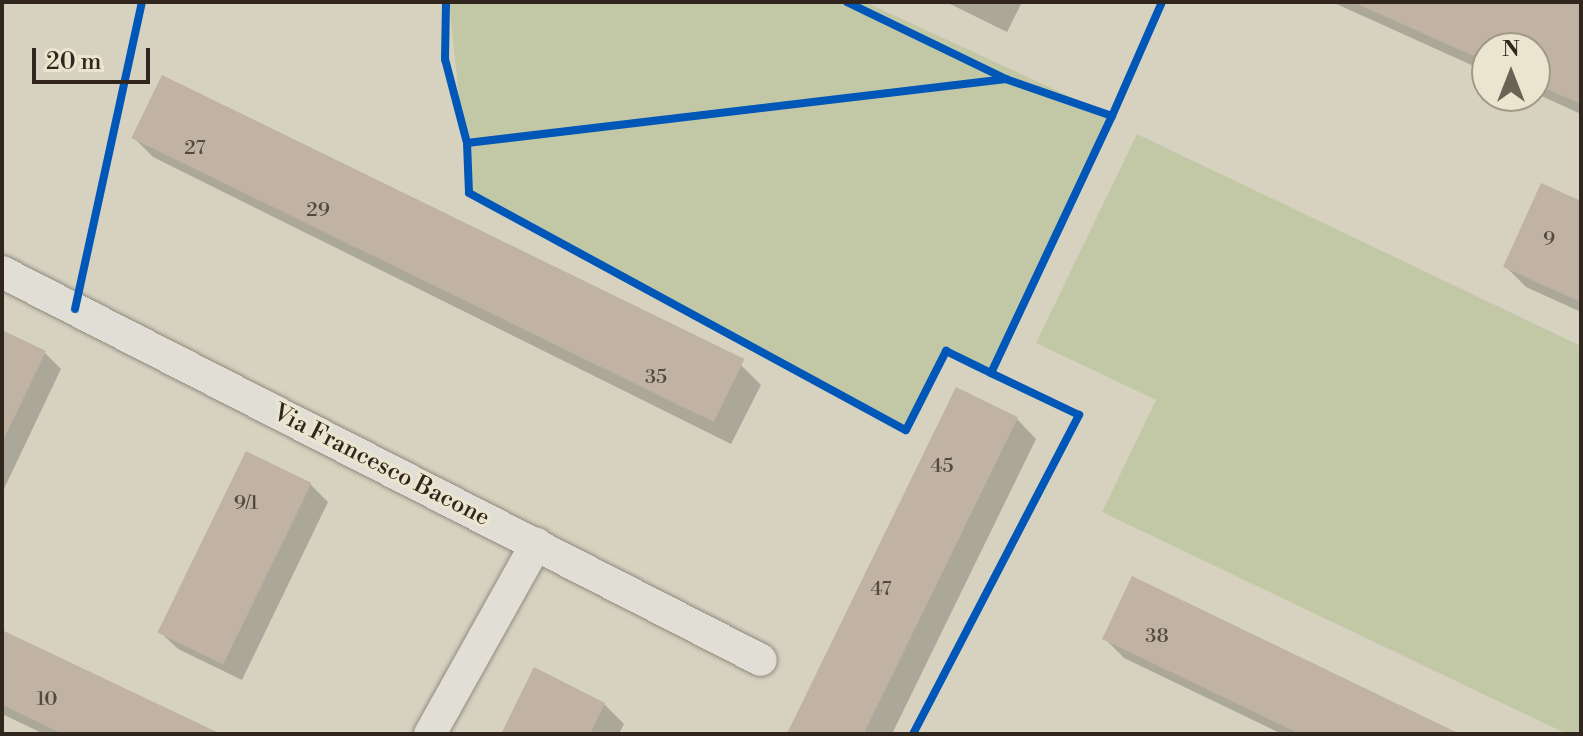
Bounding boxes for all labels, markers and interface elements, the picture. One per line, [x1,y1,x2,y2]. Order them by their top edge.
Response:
scale bar [36,32,154,82]
north arrow [1471,32,1551,112]
text: N [1502,36,1520,63]
text: 20 m [46,47,102,77]
house number: 27 [184,136,206,160]
house number: 29 [306,198,330,222]
house number: 9 [1543,227,1555,251]
house number: 35 [645,365,667,389]
street label: Via Francesco Bacone [268,399,494,533]
house number: 45 [931,454,953,478]
house number: 9/1 [234,491,258,515]
house number: 47 [870,577,892,601]
house number: 38 [1145,624,1169,648]
house number: 10 [36,687,58,711]

